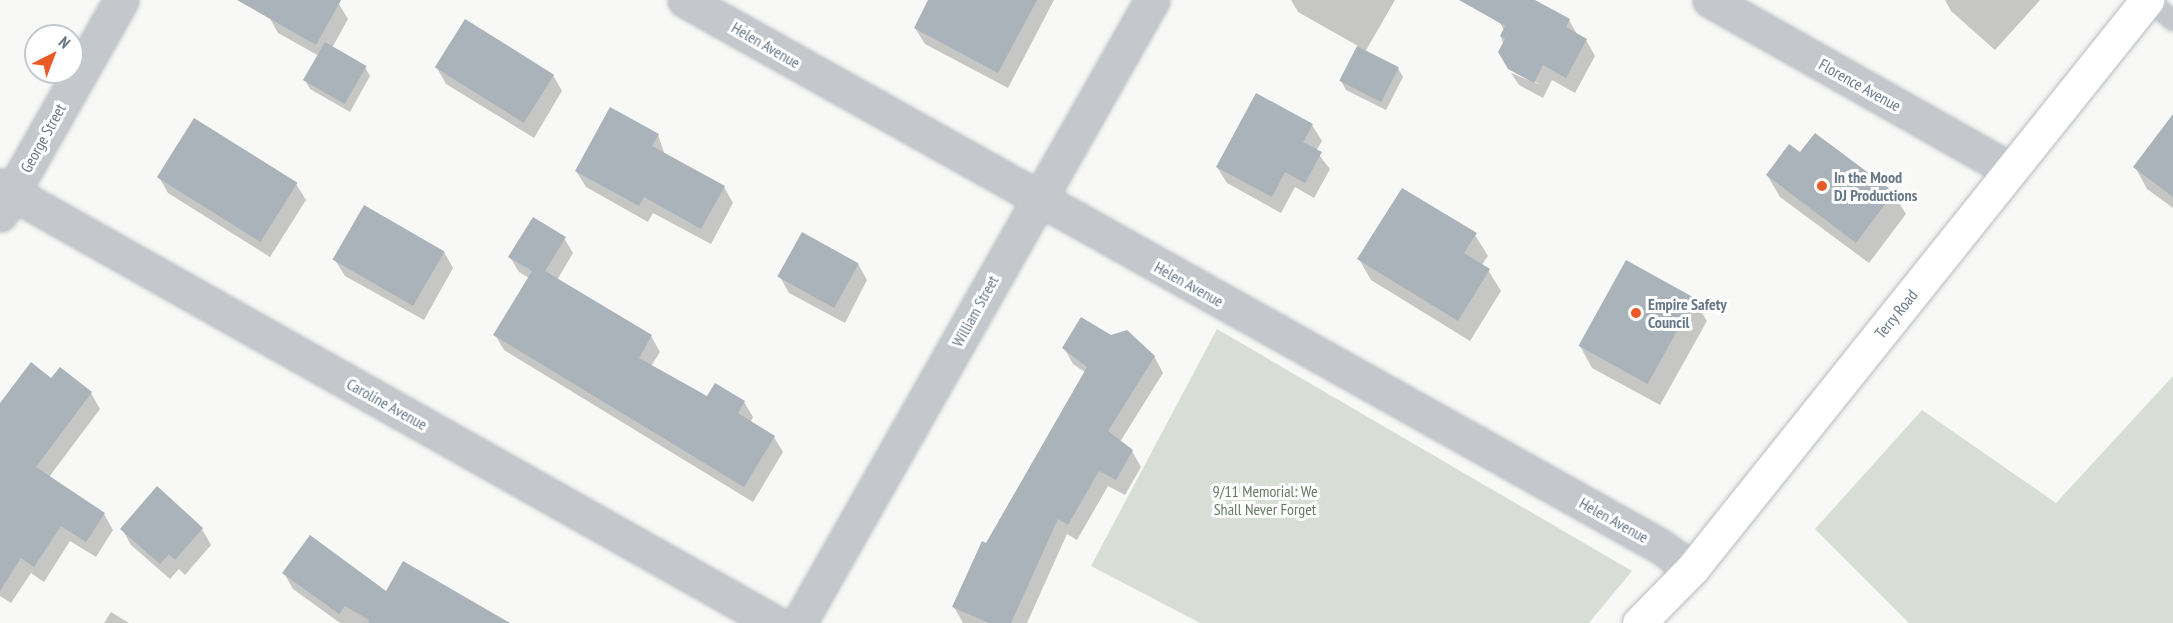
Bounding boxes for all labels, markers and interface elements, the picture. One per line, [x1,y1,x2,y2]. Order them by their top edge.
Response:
street label: Helen Avenue [728,18,804,72]
north arrow [24,24,84,84]
text: N [55,32,75,52]
street label: Florence Avenue [1815,55,1905,115]
street label: George Street [16,100,70,176]
place label: In the Mood DJ Productions [1834,167,1917,205]
marker: In the Mood DJ Productions [1815,179,1829,193]
street label: Helen Avenue [1151,257,1227,311]
street label: William Street [948,272,1002,350]
street label: Terry Road [1870,286,1922,342]
place label: Empire Safety Council [1648,294,1727,332]
marker: Empire Safety Council [1629,306,1643,320]
street label: Caroline Avenue [343,374,431,434]
park label: 9/11 Memorial: We Shall Never Forget [1212,481,1318,519]
street label: Helen Avenue [1576,493,1652,547]

